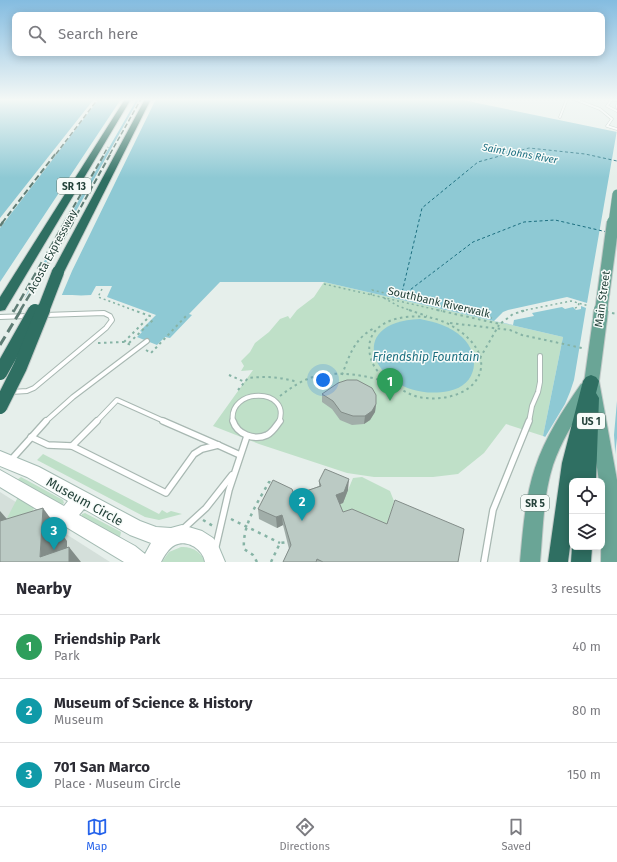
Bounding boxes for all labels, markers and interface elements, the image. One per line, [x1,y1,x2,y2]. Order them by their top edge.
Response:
search box [12,12,605,56]
icon: search [26,23,48,45]
text: Search here [58,25,138,43]
water label: Saint Johns River [480,141,559,167]
road number: SR 13 [57,178,91,194]
street label: Acosta Expressway [25,207,80,295]
street label: Main Street [592,270,613,328]
street label: Southbank Riverwalk [387,284,492,321]
water label: Friendship Fountain [373,350,479,364]
pin: 1 [377,368,403,401]
your location [313,370,333,390]
road number: US 1 [577,413,605,429]
street label: Museum Circle [44,474,126,529]
map controls [569,478,605,550]
button: locate [569,478,605,514]
pin: 2 [289,488,315,521]
road number: SR 5 [521,495,549,511]
button: layers [569,514,605,550]
pin: 3 [41,517,67,550]
text: Nearby [16,578,71,599]
text: 3 results [551,581,601,596]
text: Friendship Park [54,630,160,648]
text: 1 [26,639,32,654]
text: 40 m [572,639,601,654]
text: Park [54,648,80,663]
text: Museum of Science & History [54,694,253,712]
text: 2 [26,703,32,718]
text: 80 m [572,703,601,718]
text: Museum [54,712,104,727]
text: 701 San Marco [54,758,150,776]
text: 3 [26,767,32,782]
text: 150 m [567,767,601,782]
text: Place · Museum Circle [54,776,181,791]
tab: Map [86,816,108,853]
tab: Directions [279,816,330,853]
tab: Saved [501,816,531,853]

